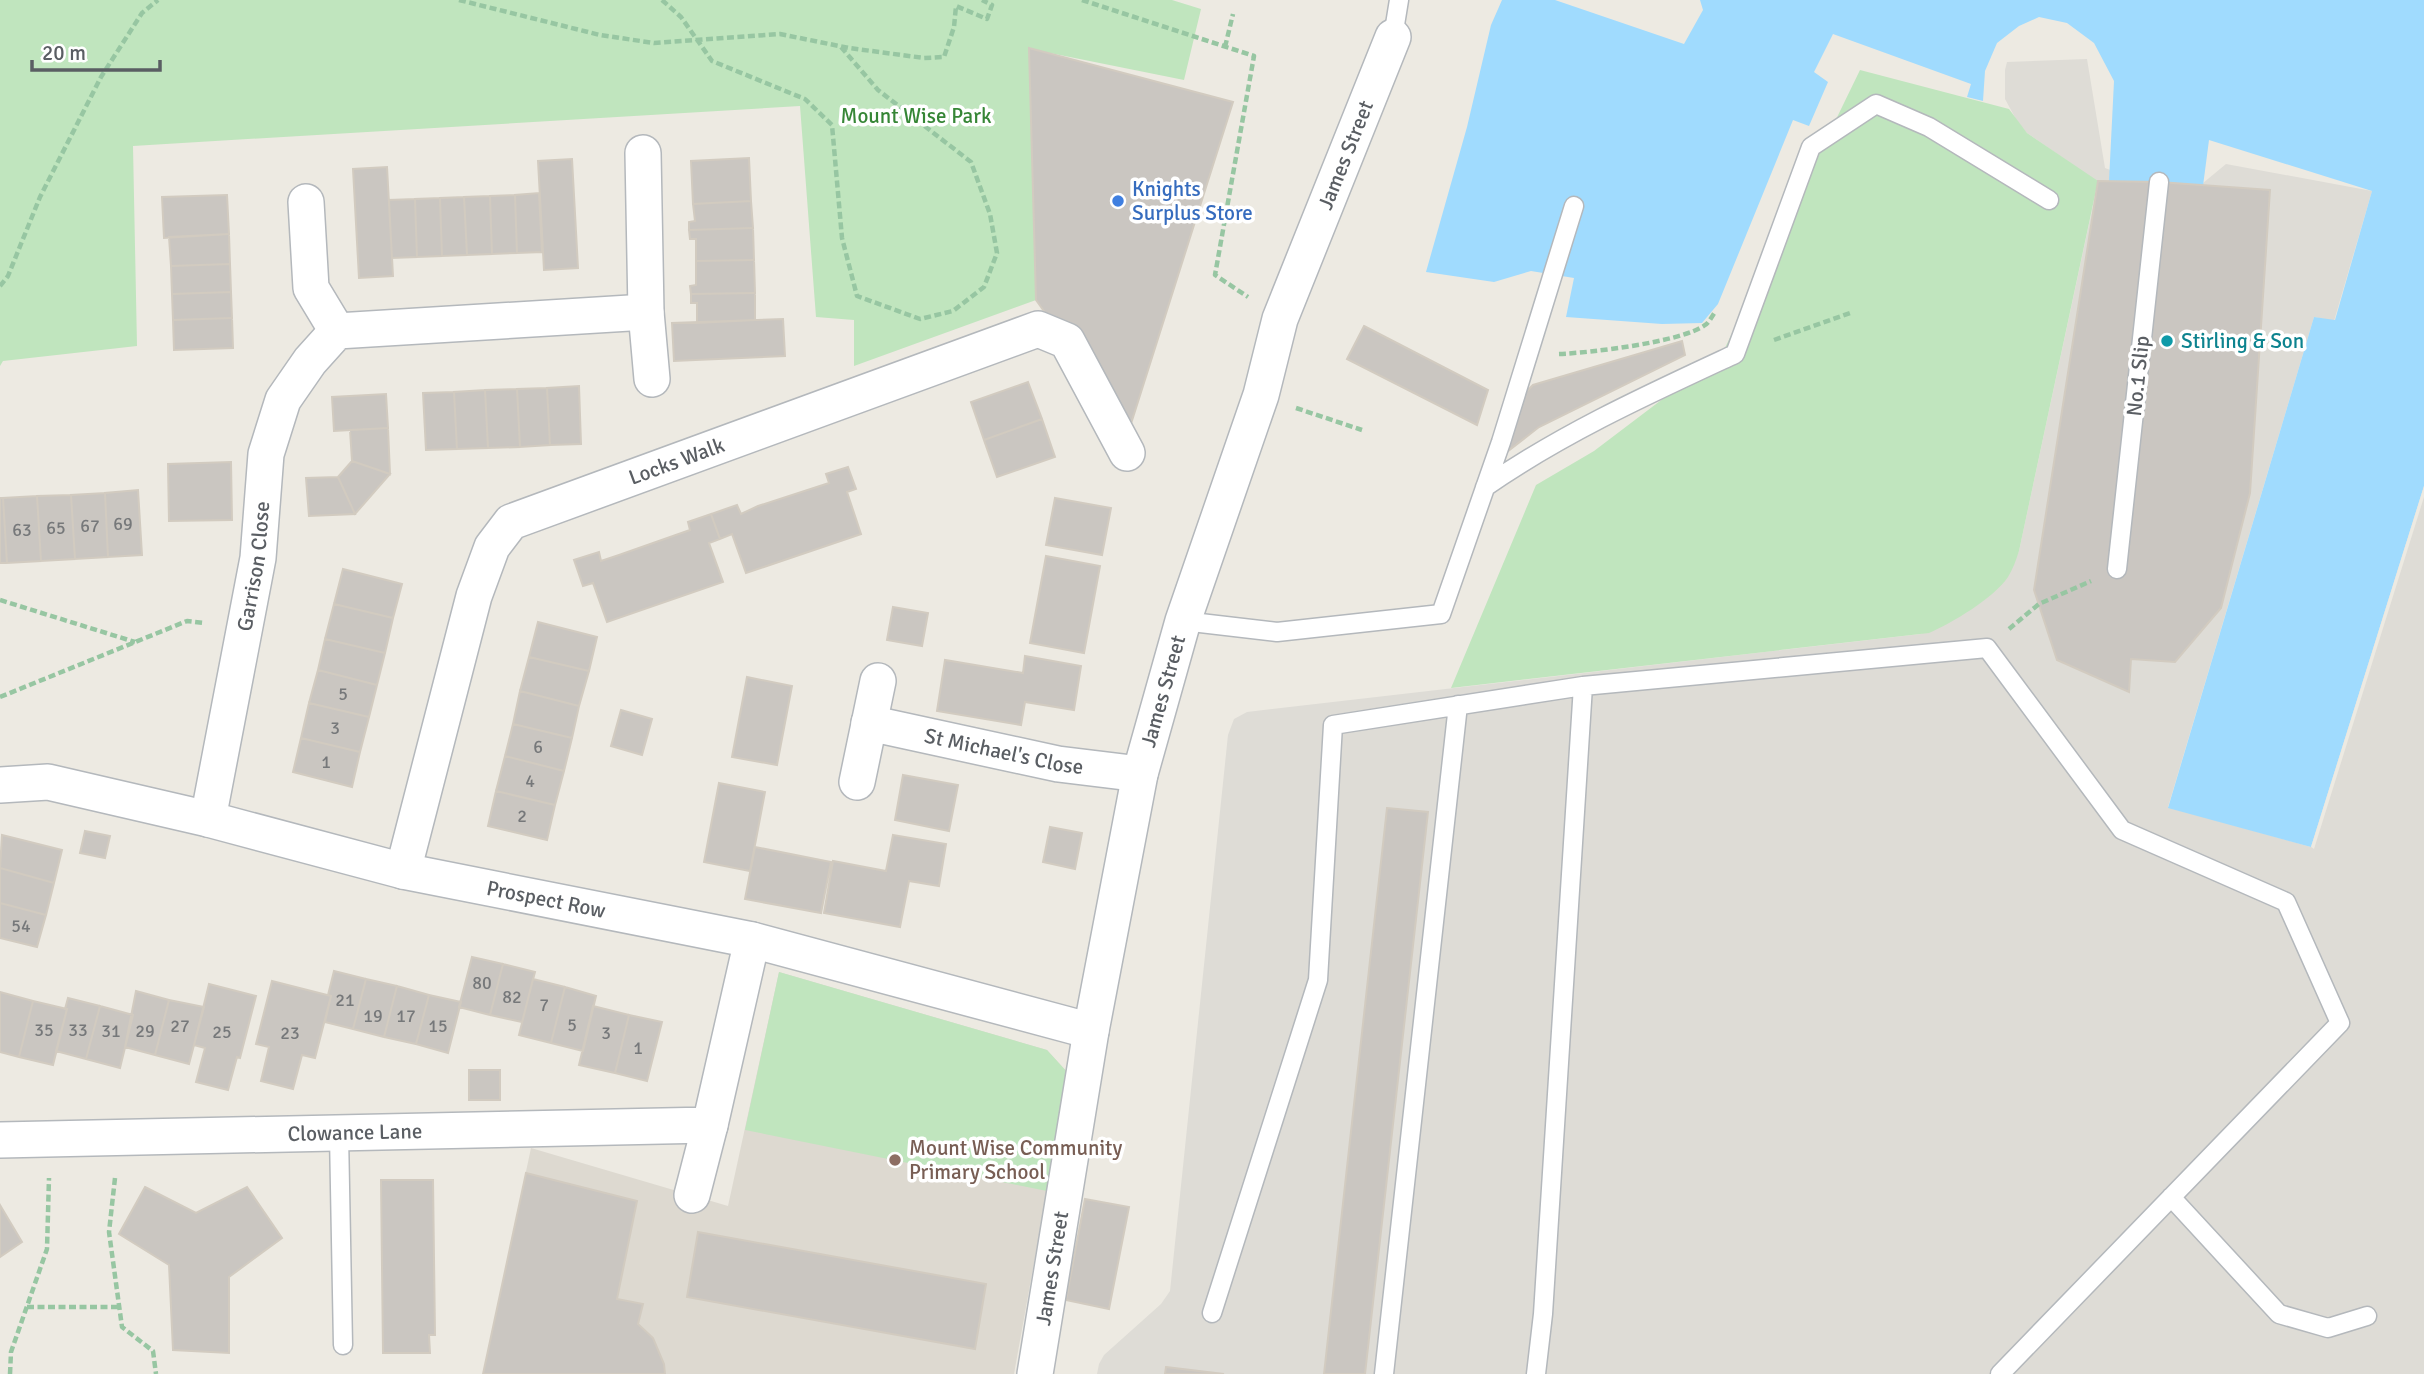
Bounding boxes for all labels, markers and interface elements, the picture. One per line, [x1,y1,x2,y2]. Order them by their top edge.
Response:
scale bar [32,28,159,72]
text: 20 m [42,40,86,66]
street label: James Street [1312,97,1379,214]
park label: Mount Wise Park [840,103,992,129]
place label: Knights Surplus Store [1132,176,1253,226]
marker: Knights Surplus Store [1110,193,1126,209]
place label: Stirling & Son [2181,328,2304,354]
marker: Stirling & Son [2159,333,2175,349]
street label: No.1 Slip [2121,334,2155,418]
street label: Locks Walk [625,432,729,491]
street label: Garrison Close [231,500,275,633]
house number: 69 [113,513,133,535]
house number: 67 [80,515,100,537]
house number: 65 [46,517,66,539]
house number: 63 [12,519,32,541]
street label: James Street [1135,632,1191,750]
house number: 5 [338,683,348,705]
house number: 3 [330,717,340,739]
street label: St Michael's Close [922,722,1085,780]
house number: 6 [533,736,543,758]
house number: 1 [321,751,331,773]
house number: 4 [525,770,535,792]
house number: 2 [517,805,527,827]
street label: Prospect Row [484,875,608,924]
house number: 54 [11,915,31,937]
house number: 80 [472,972,492,994]
house number: 82 [502,986,522,1008]
house number: 21 [335,989,355,1011]
house number: 7 [539,994,549,1016]
house number: 19 [363,1005,383,1027]
house number: 17 [396,1005,416,1027]
house number: 5 [567,1014,577,1036]
house number: 27 [170,1015,190,1037]
house number: 15 [428,1015,448,1037]
house number: 35 [34,1019,54,1041]
house number: 33 [68,1019,88,1041]
house number: 31 [101,1020,121,1042]
house number: 29 [135,1020,155,1042]
house number: 25 [212,1021,232,1043]
house number: 23 [280,1022,300,1044]
house number: 3 [601,1022,611,1044]
house number: 1 [633,1037,643,1059]
street label: Clowance Lane [287,1118,423,1147]
place label: Mount Wise Community Primary School [909,1135,1123,1185]
marker: Mount Wise Community Primary School [887,1152,903,1168]
street label: James Street [1030,1209,1074,1327]

